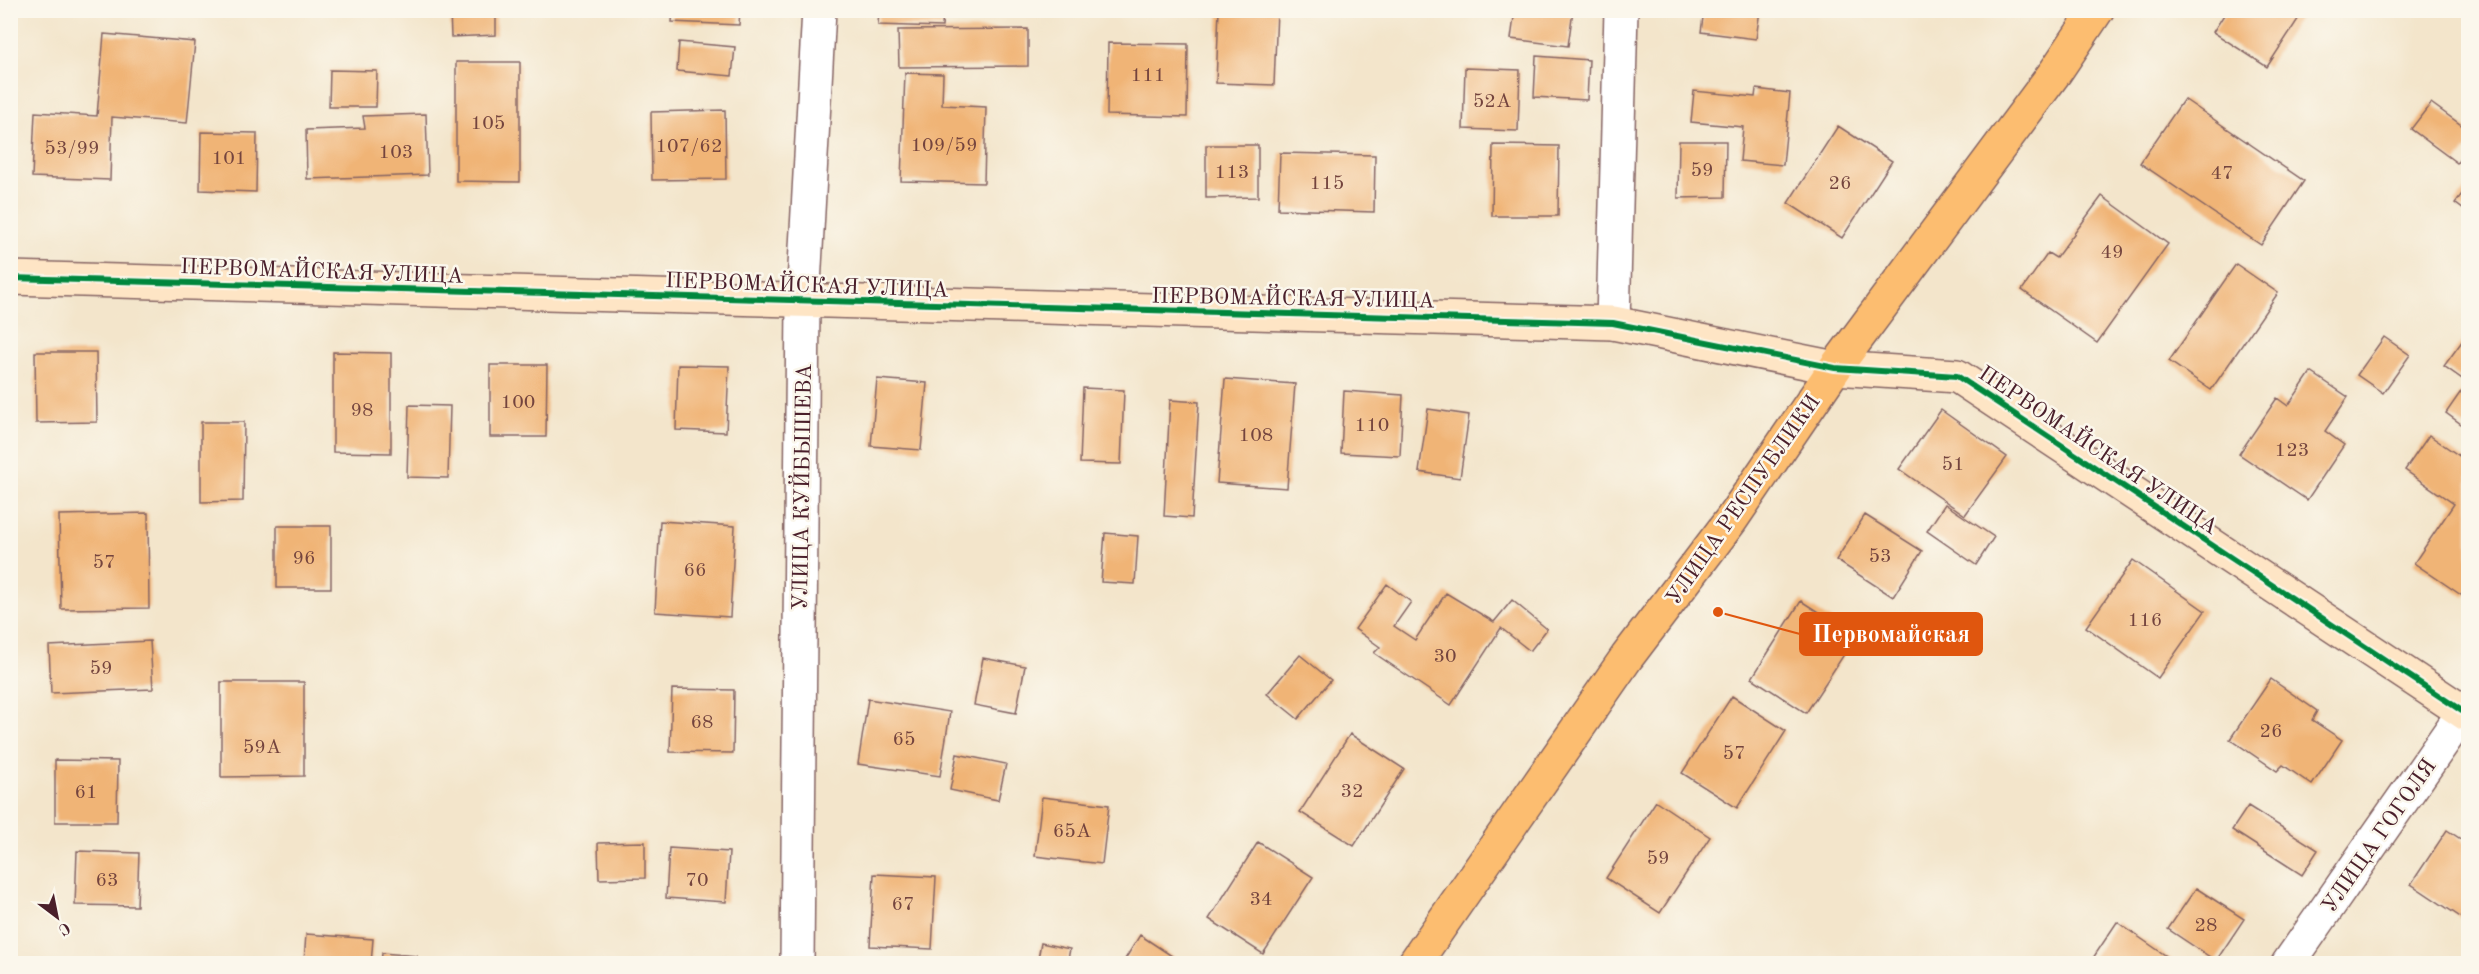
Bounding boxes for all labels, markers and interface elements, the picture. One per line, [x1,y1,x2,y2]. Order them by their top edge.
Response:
house number: 111 [1131,66,1165,86]
house number: 52А [1473,92,1511,112]
house number: 105 [471,114,505,134]
house number: 109/59 [911,136,978,156]
house number: 107/62 [656,137,723,157]
house number: 53/99 [44,139,100,159]
house number: 103 [379,143,413,163]
house number: 101 [212,149,246,169]
house number: 59 [1690,161,1714,181]
house number: 113 [1215,163,1249,183]
house number: 47 [2210,164,2234,184]
house number: 115 [1310,174,1344,194]
house number: 26 [1828,174,1852,194]
house number: 49 [2100,243,2124,263]
street label: ПЕРВОМАЙСКАЯ УЛИЦА [180,252,464,288]
street label: ПЕРВОМАЙСКАЯ УЛИЦА [665,266,949,302]
street label: ПЕРВОМАЙСКАЯ УЛИЦА [1151,282,1435,312]
street label: ПЕРВОМАЙСКАЯ УЛИЦА [1974,359,2224,539]
street label: УЛИЦА КУЙБЫШЕВА [786,363,816,611]
street label: УЛИЦА РЕСПУБЛИКИ [1663,391,1825,609]
house number: 100 [501,393,535,413]
house number: 98 [350,401,374,421]
house number: 110 [1355,416,1389,436]
house number: 108 [1239,426,1273,446]
house number: 123 [2275,441,2309,461]
house number: 51 [1941,455,1965,475]
house number: 53 [1868,547,1892,567]
house number: 96 [292,549,316,569]
house number: 57 [92,553,116,573]
house number: 66 [683,561,707,581]
house number: 116 [2128,611,2162,631]
callout: Первомайская [1800,613,1982,655]
text: Первомайская [1812,624,1970,648]
house number: 30 [1433,647,1457,667]
house number: 59 [89,659,113,679]
house number: 68 [690,713,714,733]
house number: 26 [2259,722,2283,742]
house number: 65 [892,730,916,750]
house number: 59А [243,738,281,758]
house number: 57 [1722,744,1746,764]
street label: УЛИЦА ГОГОЛЯ [2318,755,2441,917]
house number: 32 [1340,782,1364,802]
house number: 61 [74,783,98,803]
house number: 65А [1053,822,1091,842]
house number: 59 [1646,849,1670,869]
house number: 63 [95,871,119,891]
house number: 70 [685,871,709,891]
north arrow [27,887,87,947]
house number: 34 [1249,890,1273,910]
house number: 67 [891,895,915,915]
house number: 28 [2194,916,2218,936]
text: С [55,918,73,938]

